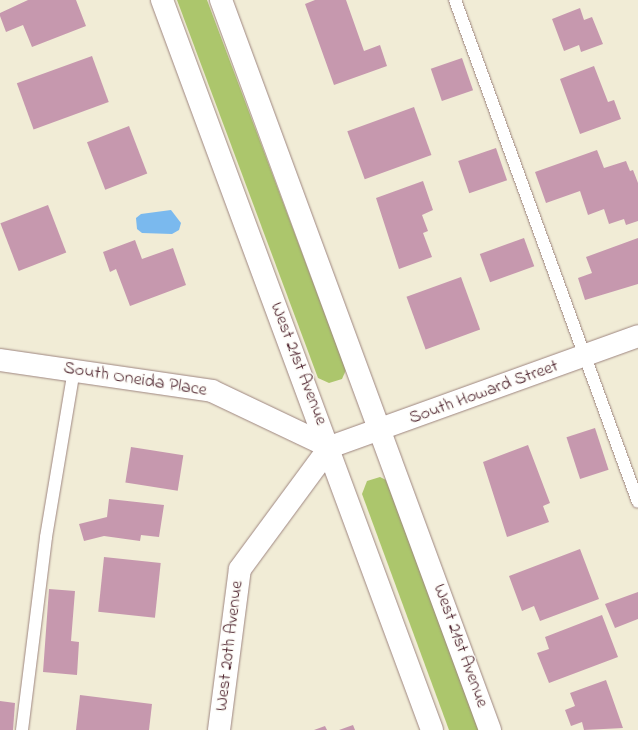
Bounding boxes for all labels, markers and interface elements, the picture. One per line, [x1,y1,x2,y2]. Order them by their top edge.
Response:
street label: West 21st Avenue [265,299,331,429]
street label: South Howard Street [406,356,562,430]
street label: South Oneida Place [62,358,208,402]
street label: West 20th Avenue [211,579,249,713]
street label: West 21st Avenue [428,581,492,711]

